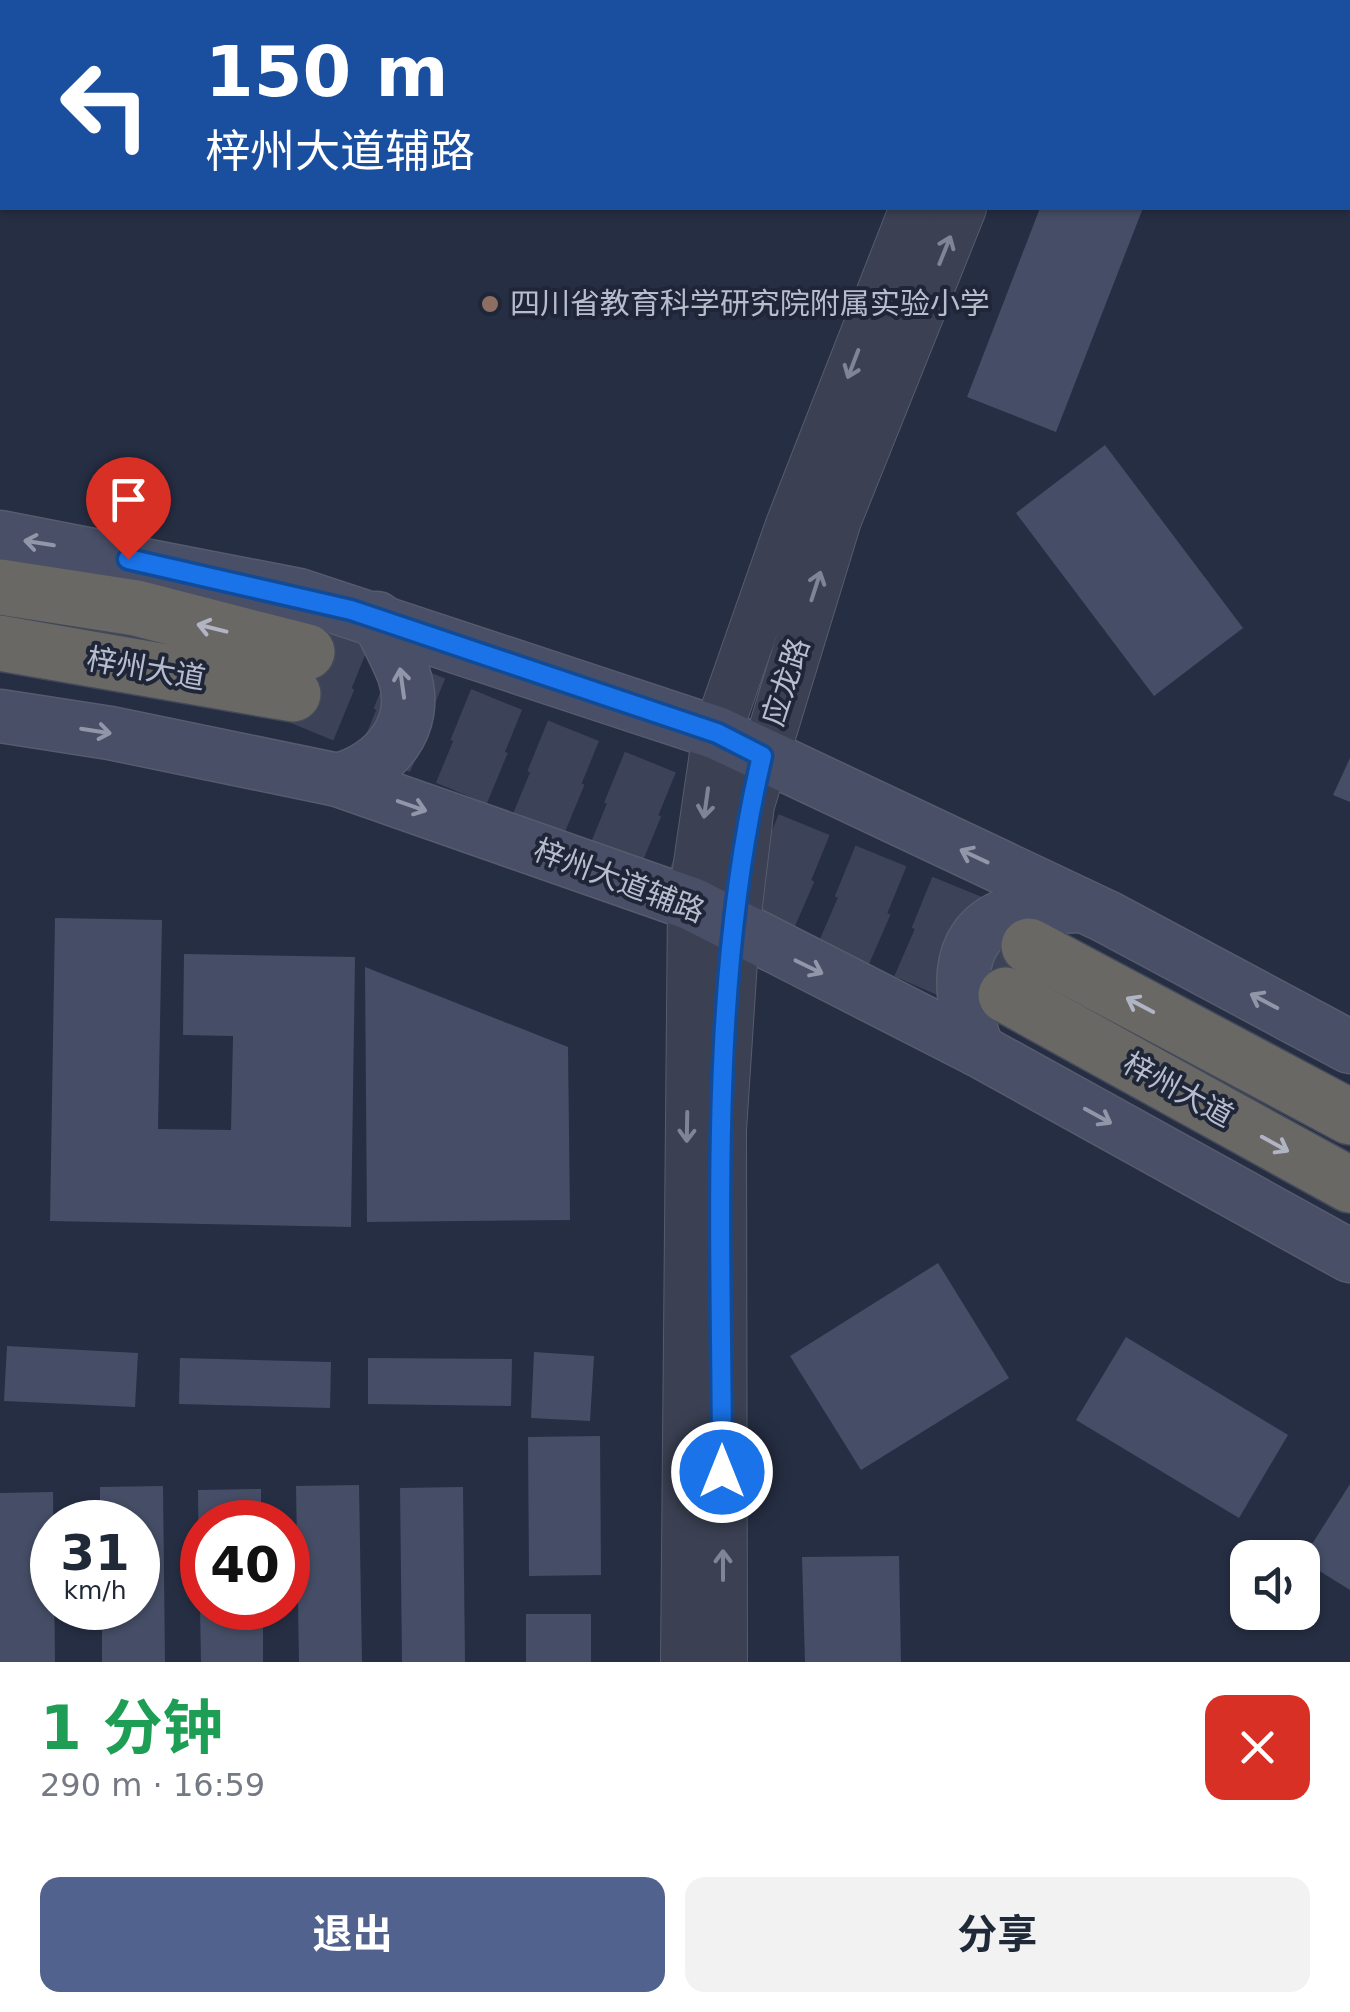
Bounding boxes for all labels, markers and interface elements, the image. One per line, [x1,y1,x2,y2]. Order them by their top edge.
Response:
text: 150 m [205,31,448,113]
icon: left [40,40,170,170]
text: 梓州大道辅路 [205,125,475,178]
one-way arrow [938,235,956,266]
place label: 四川省教育科学研究院附属实验小学 [510,286,990,321]
marker: 四川省教育科学研究院附属实验小学 [479,293,501,315]
one-way arrow [843,347,861,378]
pin [86,457,171,560]
icon: arrive [101,472,156,527]
one-way arrow [23,533,56,552]
one-way arrow [809,570,827,602]
one-way arrow [197,617,228,636]
street label: 应龙路 [755,634,816,730]
street label: 梓州大道 [84,641,208,696]
one-way arrow [392,668,411,700]
one-way arrow [80,722,112,740]
one-way arrow [697,787,715,819]
one-way arrow [395,798,426,816]
street label: 梓州大道辅路 [529,832,709,929]
one-way arrow [960,845,990,864]
one-way arrow [794,958,824,977]
one-way arrow [1250,991,1280,1010]
one-way arrow [1126,995,1156,1014]
street label: 梓州大道 [1117,1045,1239,1134]
one-way arrow [1083,1107,1112,1127]
one-way arrow [678,1110,696,1143]
one-way arrow [1260,1134,1289,1154]
position arrow [670,1420,774,1524]
speed limit sign: 40 [180,1500,310,1630]
text: 31 [60,1524,130,1582]
map controls [1230,1540,1320,1630]
button: sound [1230,1540,1320,1630]
one-way arrow [714,1549,732,1582]
text: km/h [63,1576,127,1605]
text: 1 分钟 [40,1693,223,1763]
button: close [1205,1695,1310,1800]
text: 290 m · 16:59 [40,1766,265,1804]
button: 退出 [40,1877,665,1992]
button: 分享 [685,1877,1310,1992]

